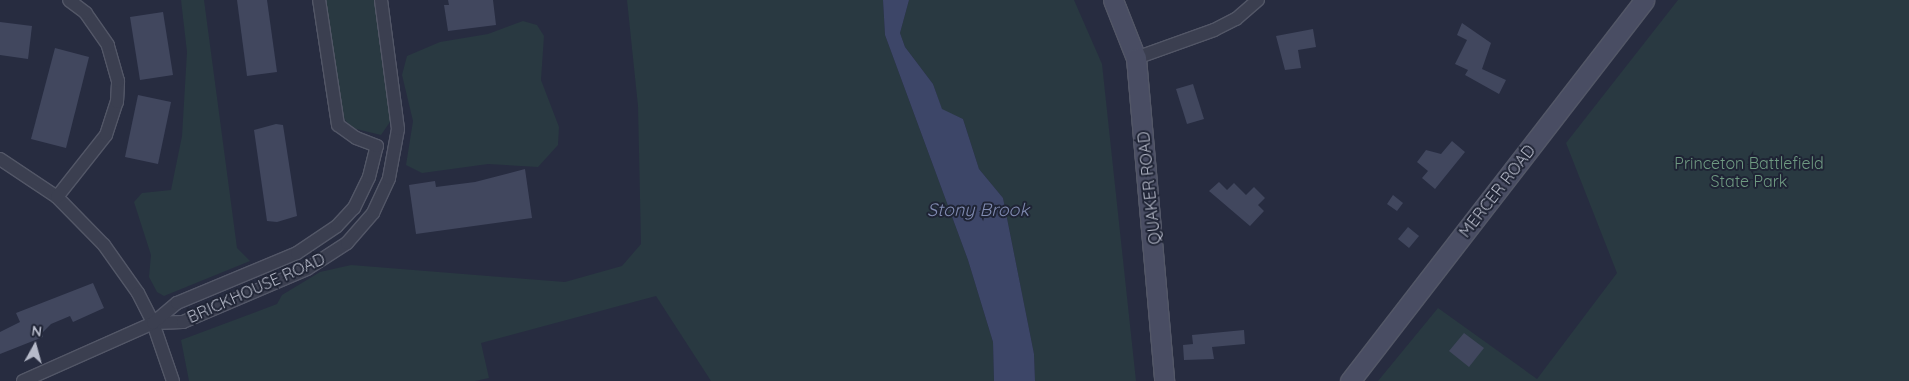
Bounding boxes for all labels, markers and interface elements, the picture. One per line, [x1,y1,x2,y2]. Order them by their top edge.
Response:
street label: QUAKER ROAD [1134,131,1164,245]
street label: MERCER ROAD [1455,141,1539,241]
park label: Princeton Battlefield State Park [1674,153,1824,191]
water label: Stony Brook [927,199,1029,221]
street label: BRICKHOUSE ROAD [184,249,328,327]
north arrow [10,321,60,371]
text: N [31,322,43,341]

